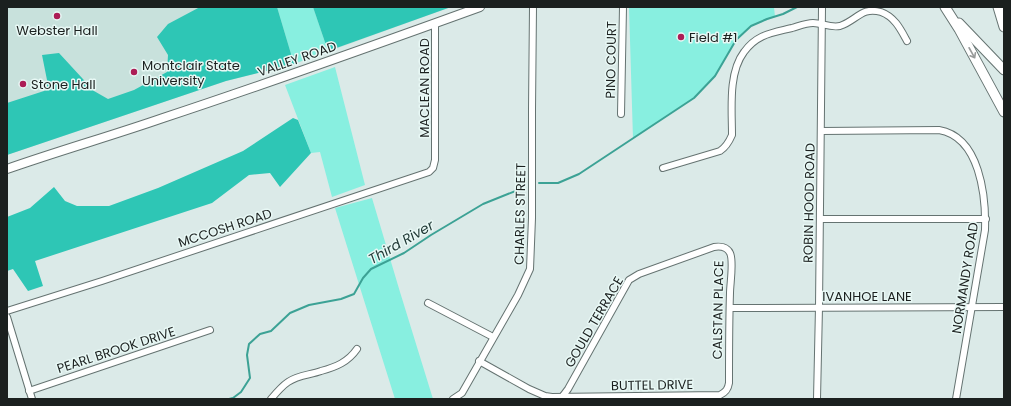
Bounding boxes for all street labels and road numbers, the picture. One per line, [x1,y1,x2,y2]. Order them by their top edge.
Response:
street label: PINO COURT [601,21,621,99]
street label: VALLEY ROAD [255,37,339,81]
street label: MACLEAN ROAD [415,38,434,138]
street label: ROBIN HOOD ROAD [798,143,820,263]
street label: CHARLES STREET [510,163,530,265]
street label: MCCOSH ROAD [176,204,274,252]
street label: NORMANDY ROAD [947,221,983,335]
street label: CALSTAN PLACE [708,260,728,360]
street label: GOULD TERRACE [560,273,628,371]
street label: IVANHOE LANE [822,287,912,306]
street label: PEARL BROOK DRIVE [54,322,178,378]
street label: BUTTEL DRIVE [611,375,693,395]

